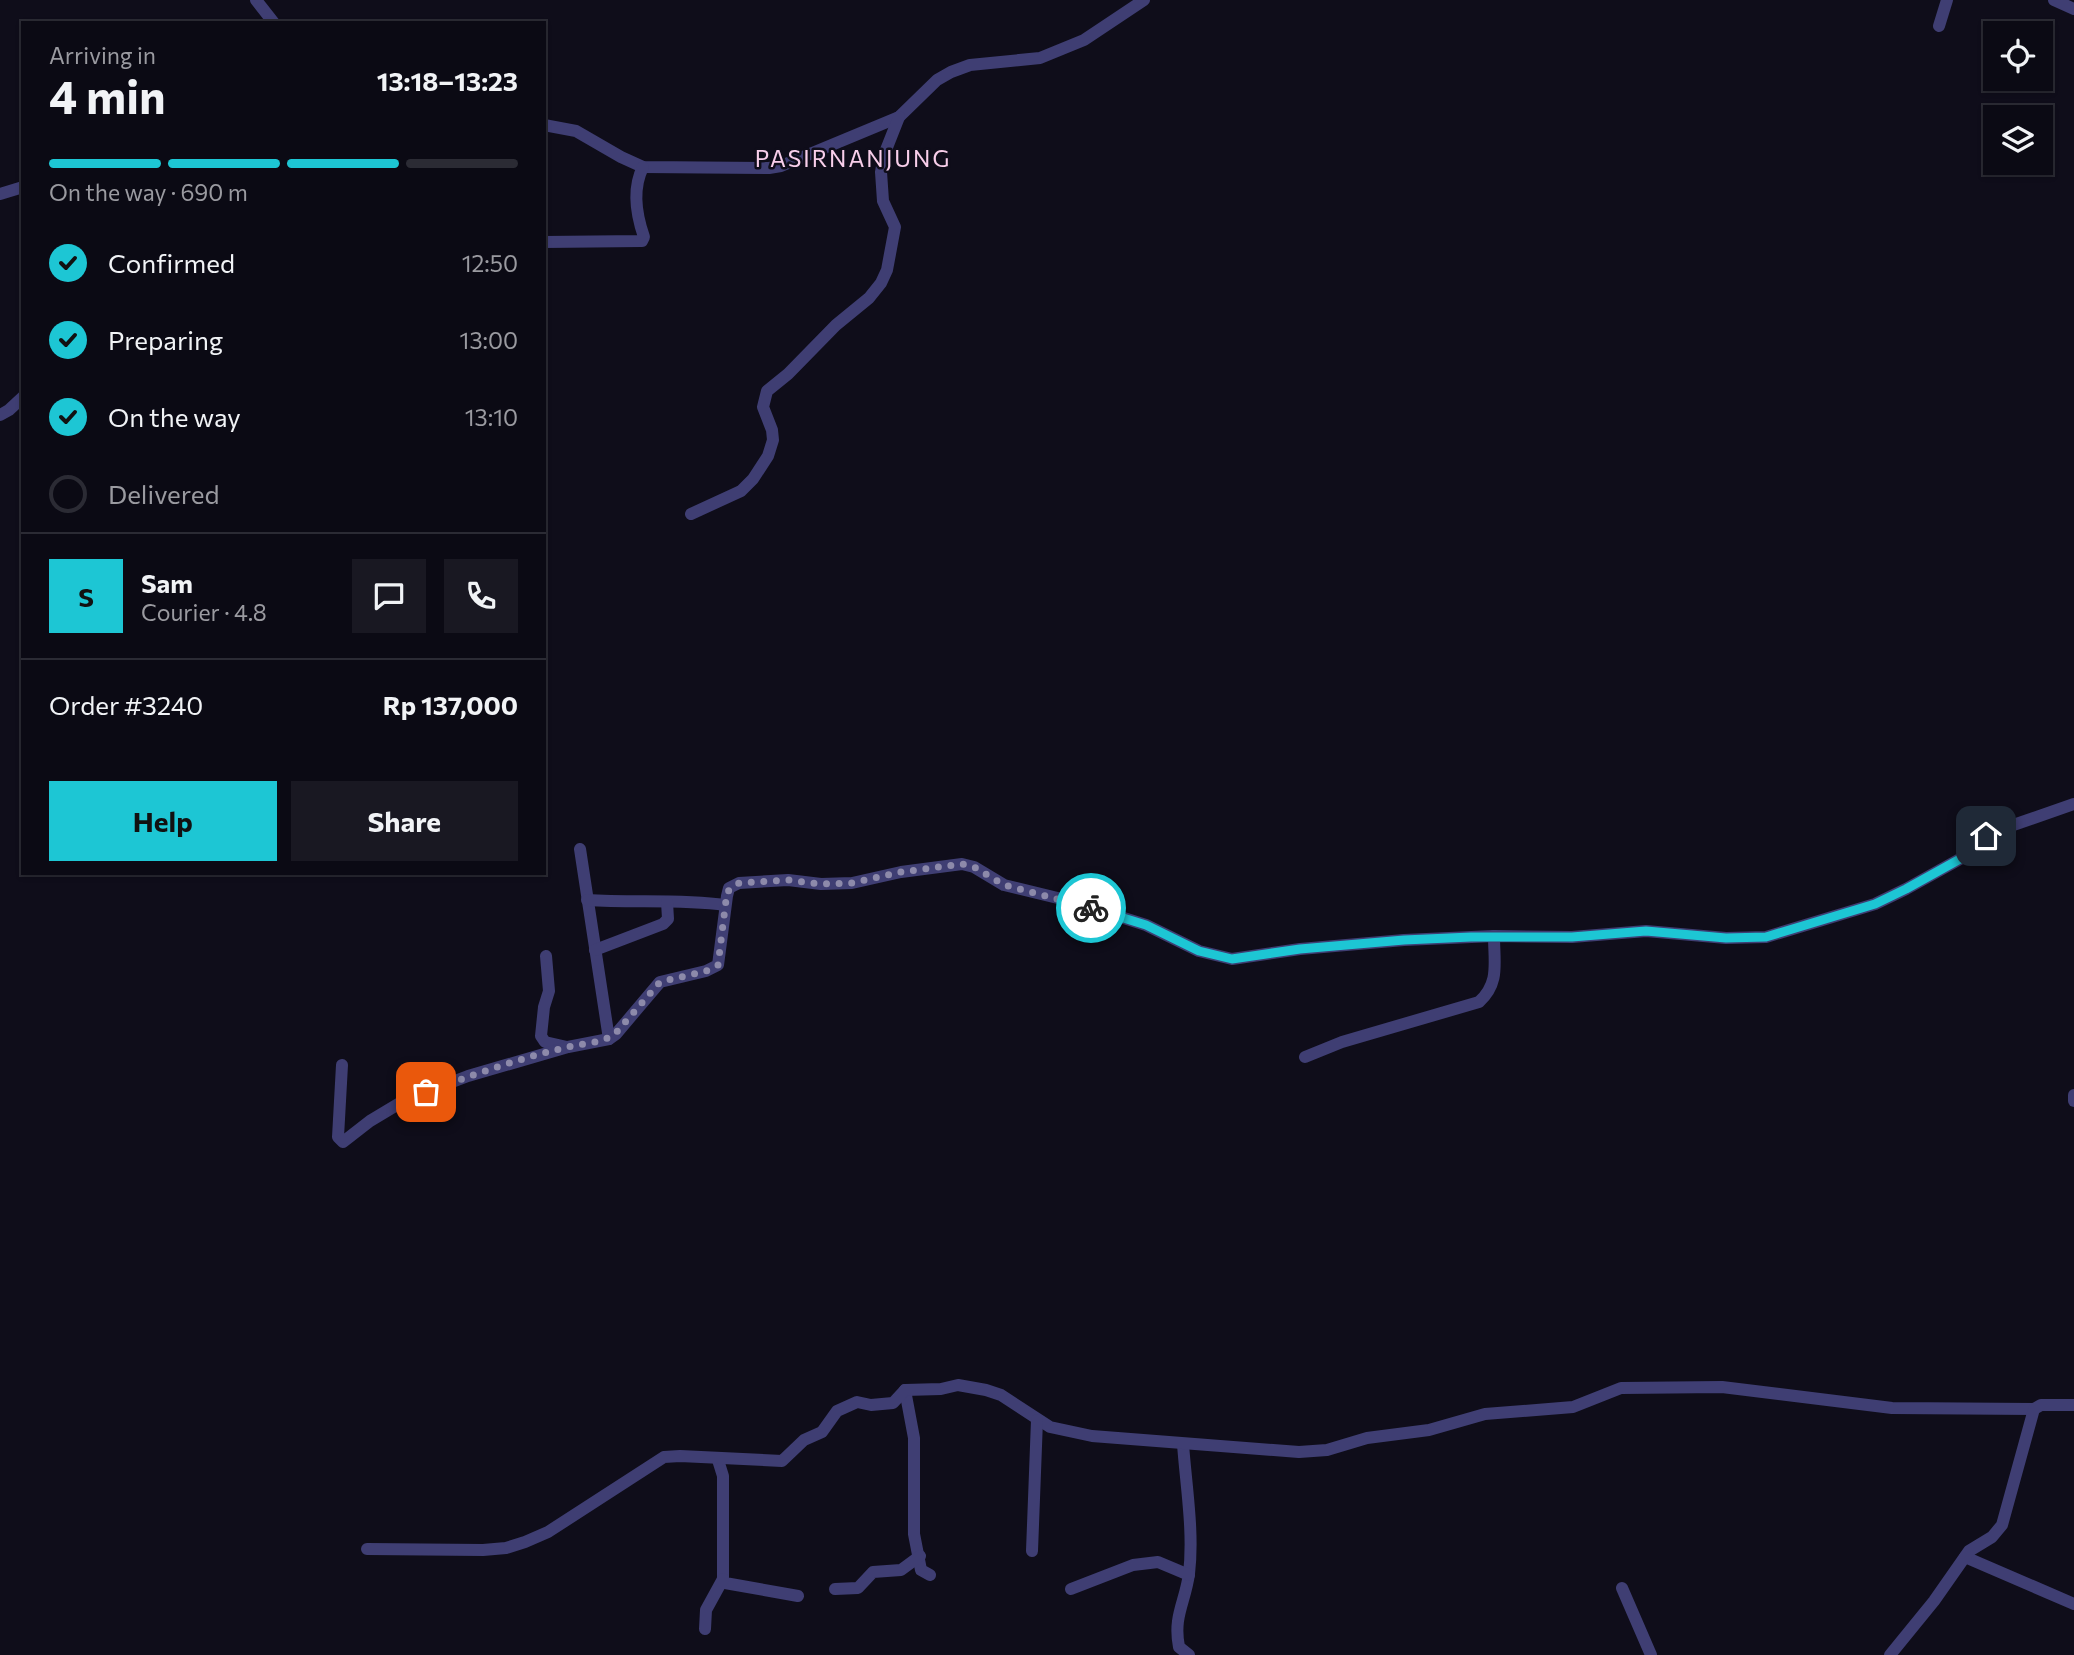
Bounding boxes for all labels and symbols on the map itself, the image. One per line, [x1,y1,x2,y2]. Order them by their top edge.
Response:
district label: PASIRNANJUNG [755,144,951,172]
pin [1956,806,2016,866]
courier [1056,873,1126,943]
pin [396,1062,456,1122]

